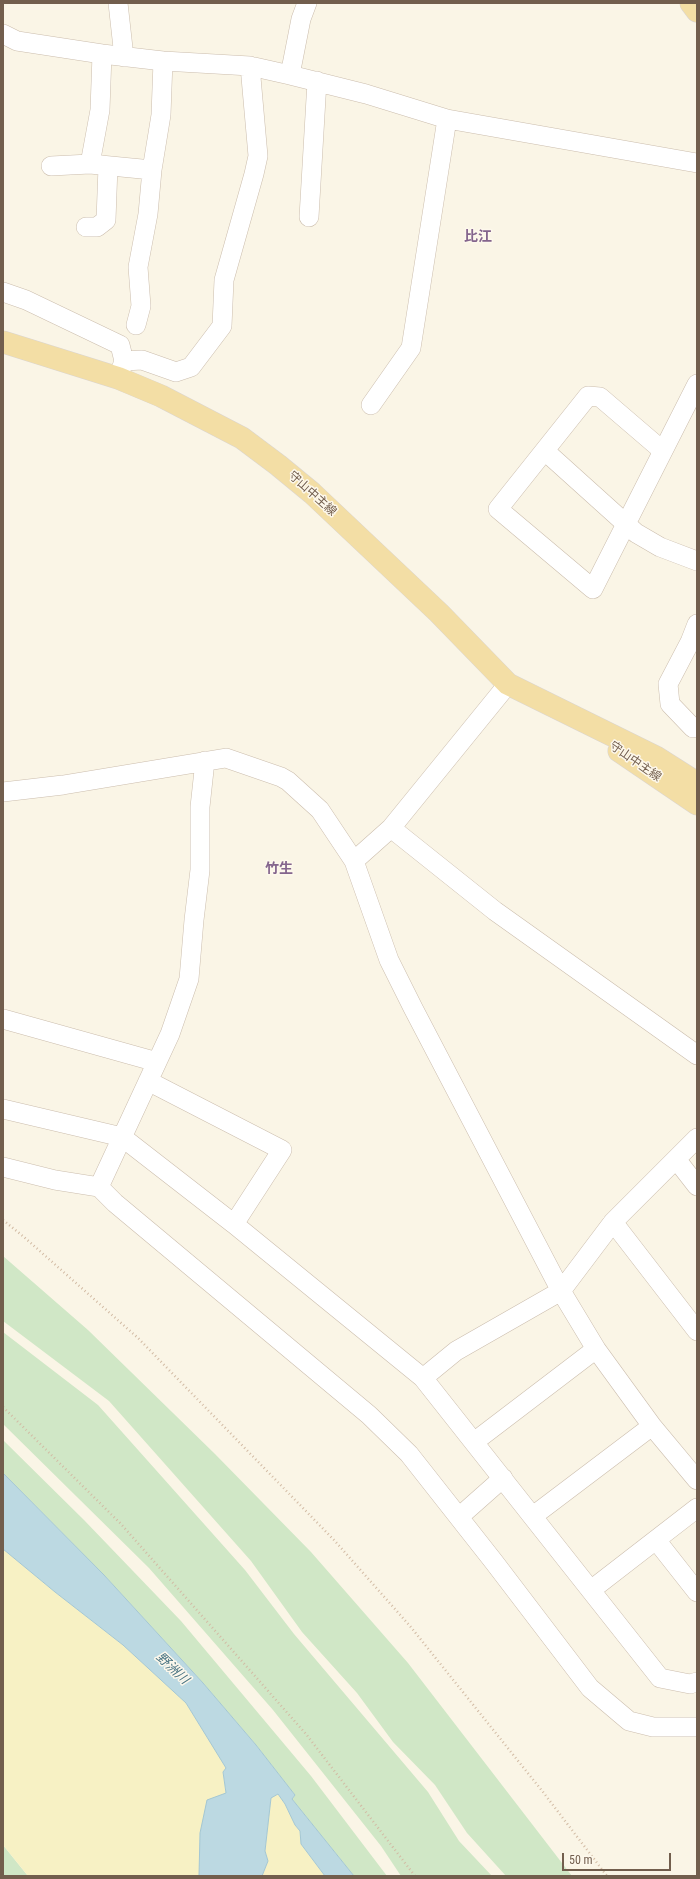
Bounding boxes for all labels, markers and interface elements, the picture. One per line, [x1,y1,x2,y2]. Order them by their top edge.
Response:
district label: 比江 [464,229,492,245]
street label: 守山中主線 [285,469,339,519]
street label: 守山中主線 [606,739,664,785]
district label: 竹生 [265,861,293,877]
water label: 野洲川 [152,1650,192,1688]
scale bar [564,1845,673,1871]
text: 50 m [569,1853,593,1867]

